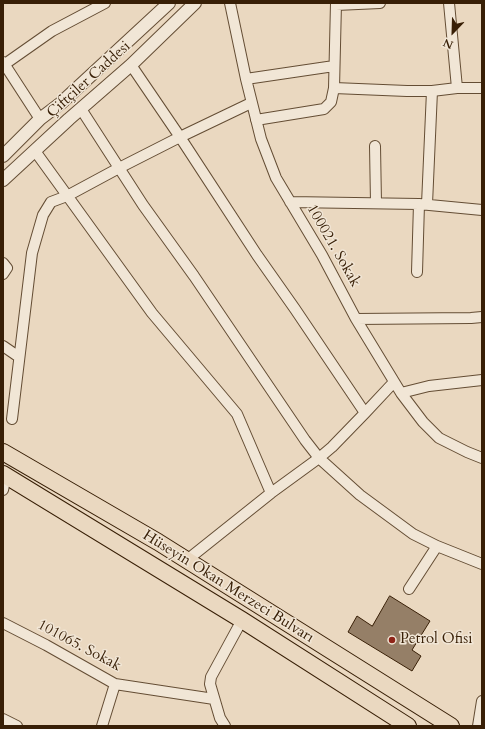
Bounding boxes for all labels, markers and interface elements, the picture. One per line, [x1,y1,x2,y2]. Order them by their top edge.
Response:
north arrow [433,12,473,52]
text: N [441,35,455,52]
street label: Çiftçiler Caddesi [44,38,134,122]
street label: 100021. Sokak [302,202,364,290]
street label: Hüseyin Okan Merzeci Bulvarı [139,527,317,647]
street label: 101065. Sokak [34,616,124,676]
place label: Petrol Ofisi [400,631,472,649]
marker: Petrol Ofisi [387,635,397,645]

